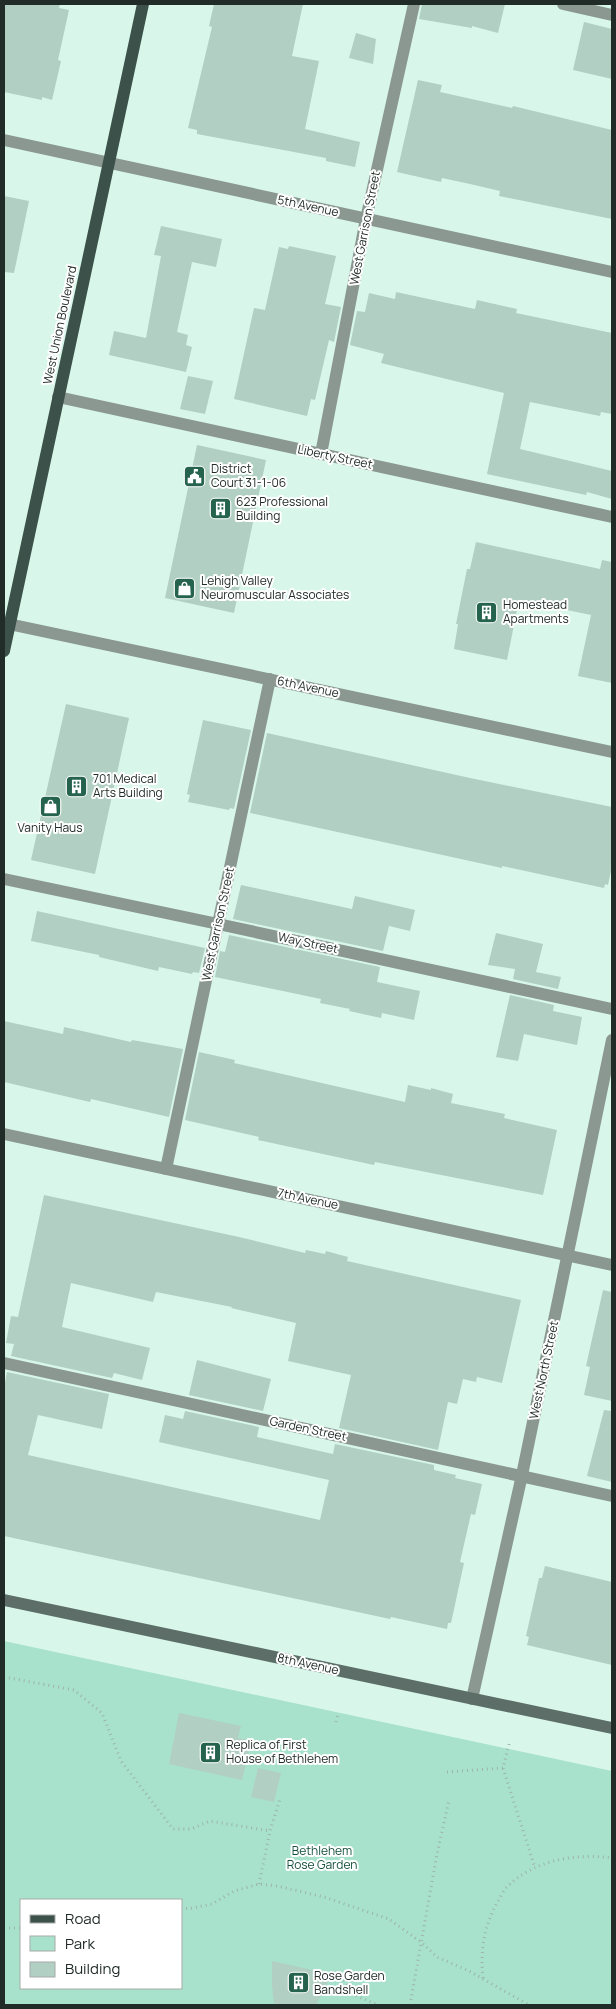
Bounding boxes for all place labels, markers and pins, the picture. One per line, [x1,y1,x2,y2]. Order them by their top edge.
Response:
place label: District Court 31-1-06 [211,460,286,491]
public building icon: District Court 31-1-06 [183,464,207,488]
place label: 623 Professional Building [236,493,328,524]
building icon: 623 Professional Building [208,497,232,521]
place label: Lehigh Valley Neuromuscular Associates [201,572,349,603]
shop icon: Lehigh Valley Neuromuscular Associates [173,576,197,600]
place label: Homestead Apartments [503,596,569,627]
building icon: Homestead Apartments [475,600,499,624]
place label: 701 Medical Arts Building [93,770,163,801]
building icon: 701 Medical Arts Building [65,774,89,798]
shop icon: Vanity Haus [38,795,62,819]
place label: Vanity Haus [18,819,82,836]
place label: Replica of First House of Bethlehem [226,1736,338,1767]
building icon: Replica of First House of Bethlehem [198,1740,222,1764]
place label: Rose Garden Bandshell [314,1967,385,1998]
building icon: Rose Garden Bandshell [286,1971,310,1995]

